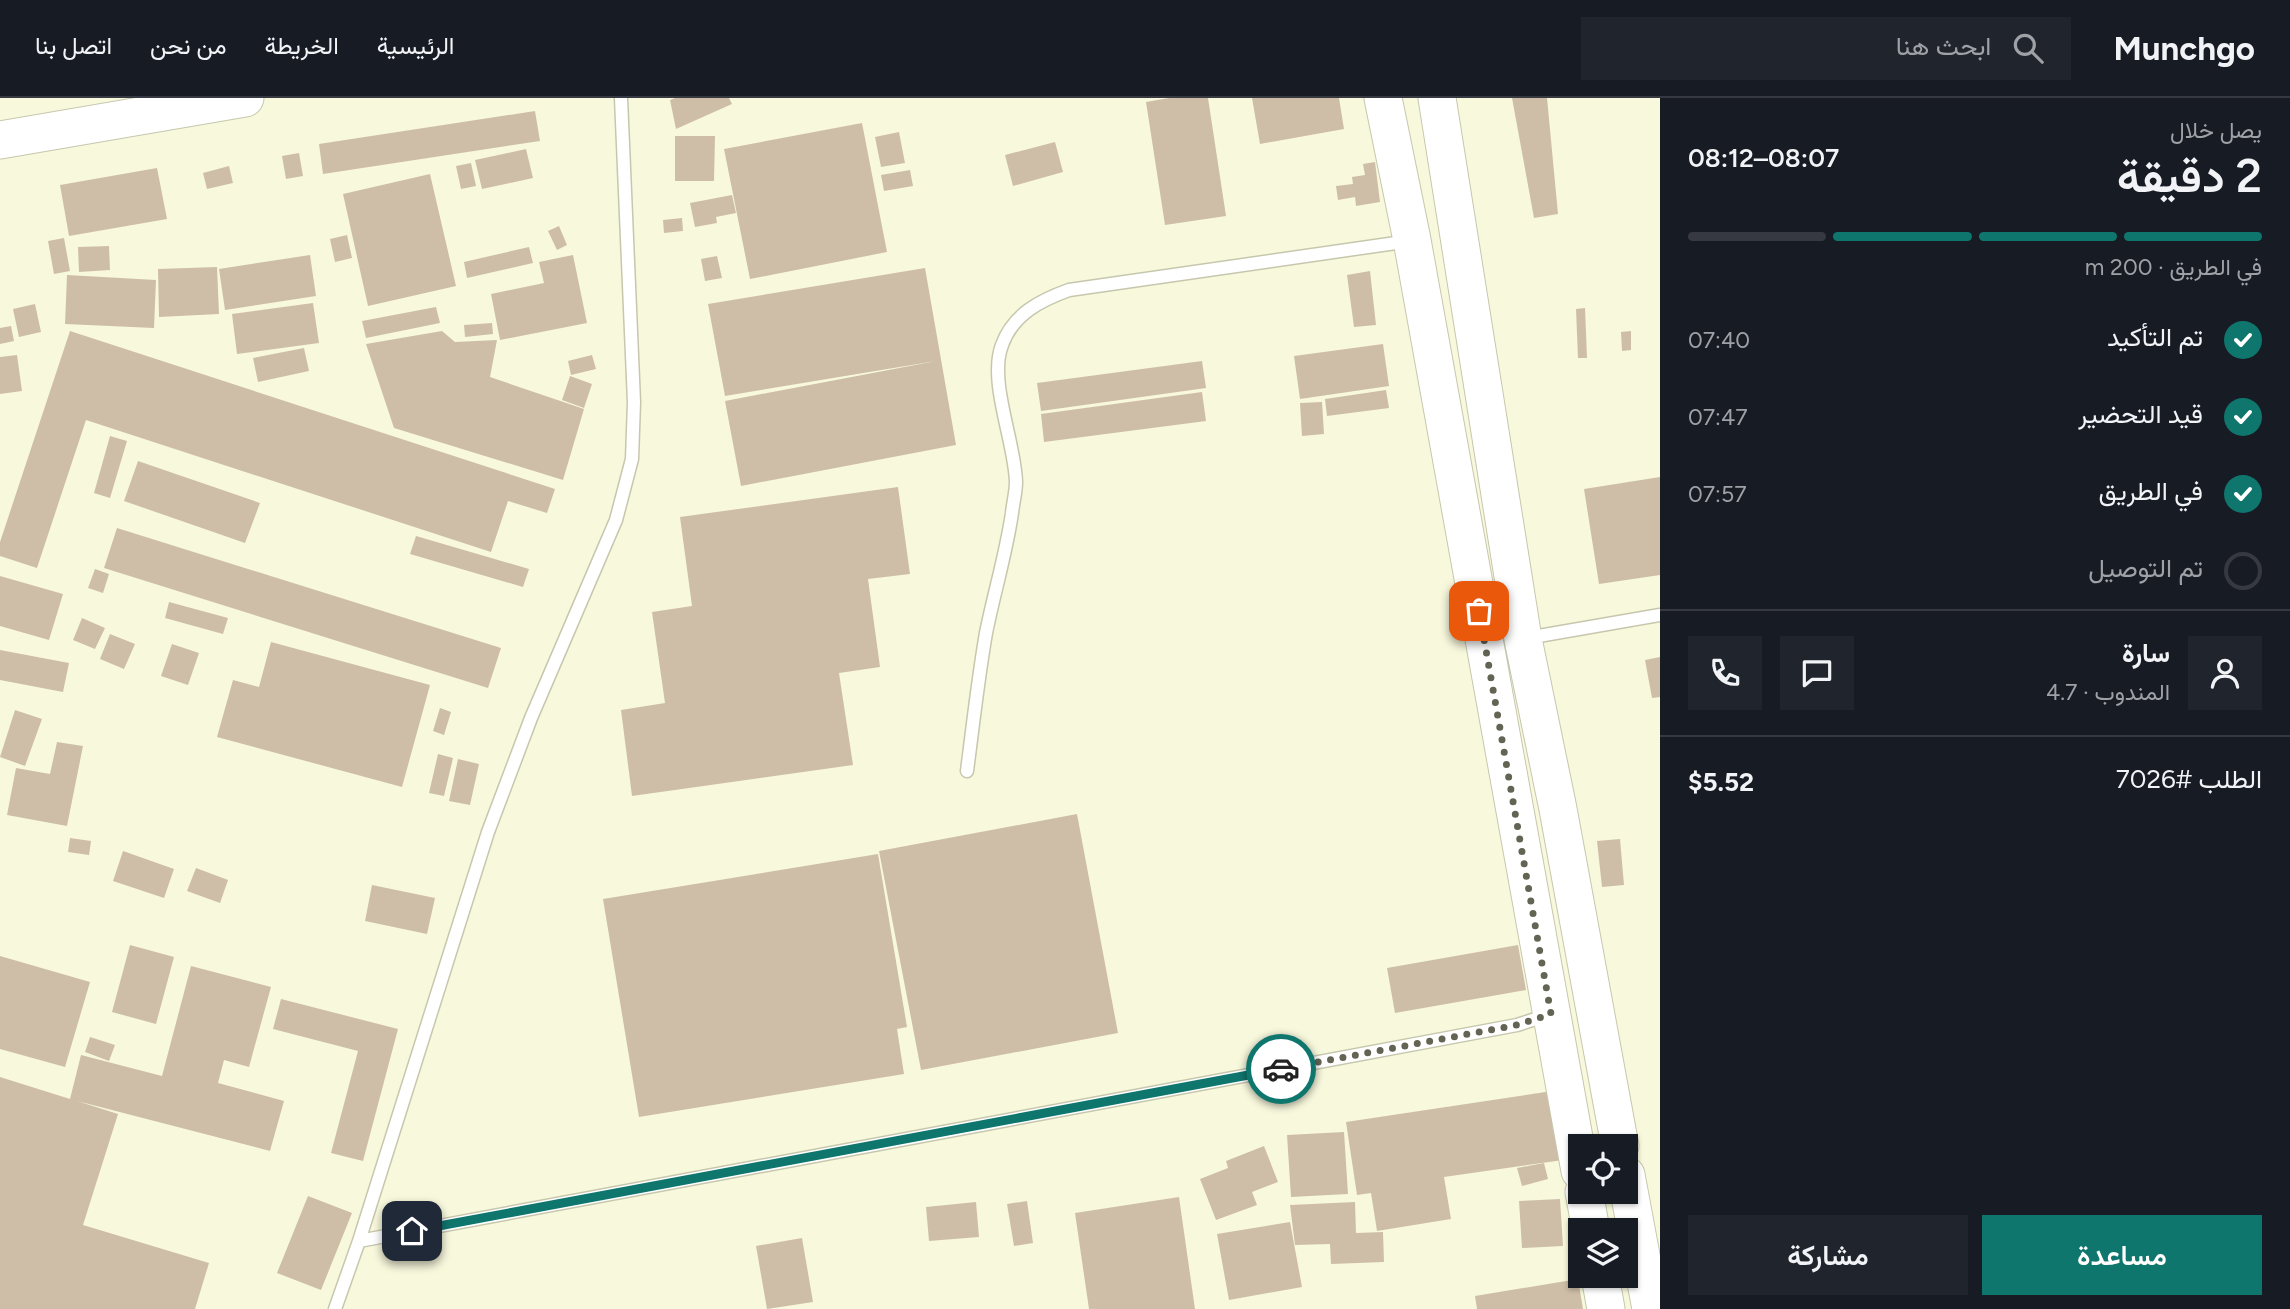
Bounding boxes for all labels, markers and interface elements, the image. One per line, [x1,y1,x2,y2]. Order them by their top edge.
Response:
search box [1581,17,2071,80]
icon: search [2009,29,2047,67]
text: Munchgo [2113,29,2255,68]
text: ابحث هنا [1896,30,1991,62]
text: اتصل بنا [35,31,112,60]
text: من نحن [150,31,227,60]
text: الخريطة [265,31,339,60]
text: الرئيسية [377,31,454,60]
text: يصل خلال [2170,116,2262,144]
text: 08:07–08:12 [1688,142,1839,174]
text: 2 دقيقة [2117,148,2262,204]
text: في الطريق · 200 m [2085,253,2262,281]
text: تم التأكيد [2107,321,2203,353]
icon: check [2224,321,2262,359]
text: 07:40 [1688,326,1750,354]
text: قيد التحضير [2078,398,2203,430]
icon: check [2224,398,2262,436]
text: 07:47 [1688,403,1748,431]
text: في الطريق [2099,475,2203,507]
icon: check [2224,475,2262,513]
text: 07:57 [1688,480,1747,508]
text: تم التوصيل [2088,552,2203,584]
pin [1449,581,1509,641]
icon: bag [1460,592,1498,630]
button: phone [1688,636,1762,710]
button: chat [1780,636,1854,710]
button: person [2188,636,2262,710]
text: سارة [2122,637,2170,669]
text: المندوب · 4.7 [2046,678,2170,706]
text: الطلب #7026 [2116,763,2262,795]
text: $5.52 [1688,766,1754,798]
courier [1246,1034,1316,1104]
icon: car [1262,1050,1300,1088]
map controls [1568,1134,1638,1288]
button: locate [1568,1134,1638,1204]
pin [382,1201,442,1261]
icon: home [393,1212,431,1250]
button: مشاركة [1688,1215,1968,1295]
button: مساعدة [1982,1215,2262,1295]
button: layers [1568,1218,1638,1288]

